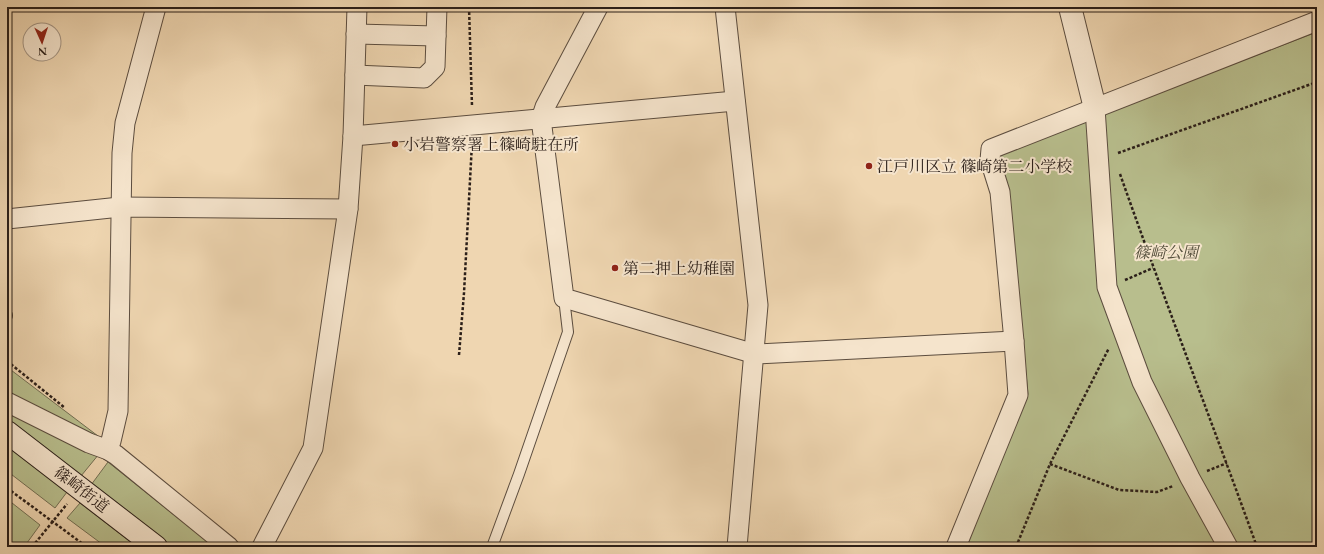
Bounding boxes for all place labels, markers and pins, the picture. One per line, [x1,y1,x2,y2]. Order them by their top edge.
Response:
place label: 小岩警察署上篠崎駐在所 [403,134,579,155]
marker: 小岩警察署上篠崎駐在所 [390,139,400,149]
place label: 江戸川区立 篠崎第二小学校 [877,156,1072,177]
marker: 江戸川区立 篠崎第二小学校 [864,161,874,171]
place label: 第二押上幼稚園 [623,258,735,279]
marker: 第二押上幼稚園 [610,263,620,273]

